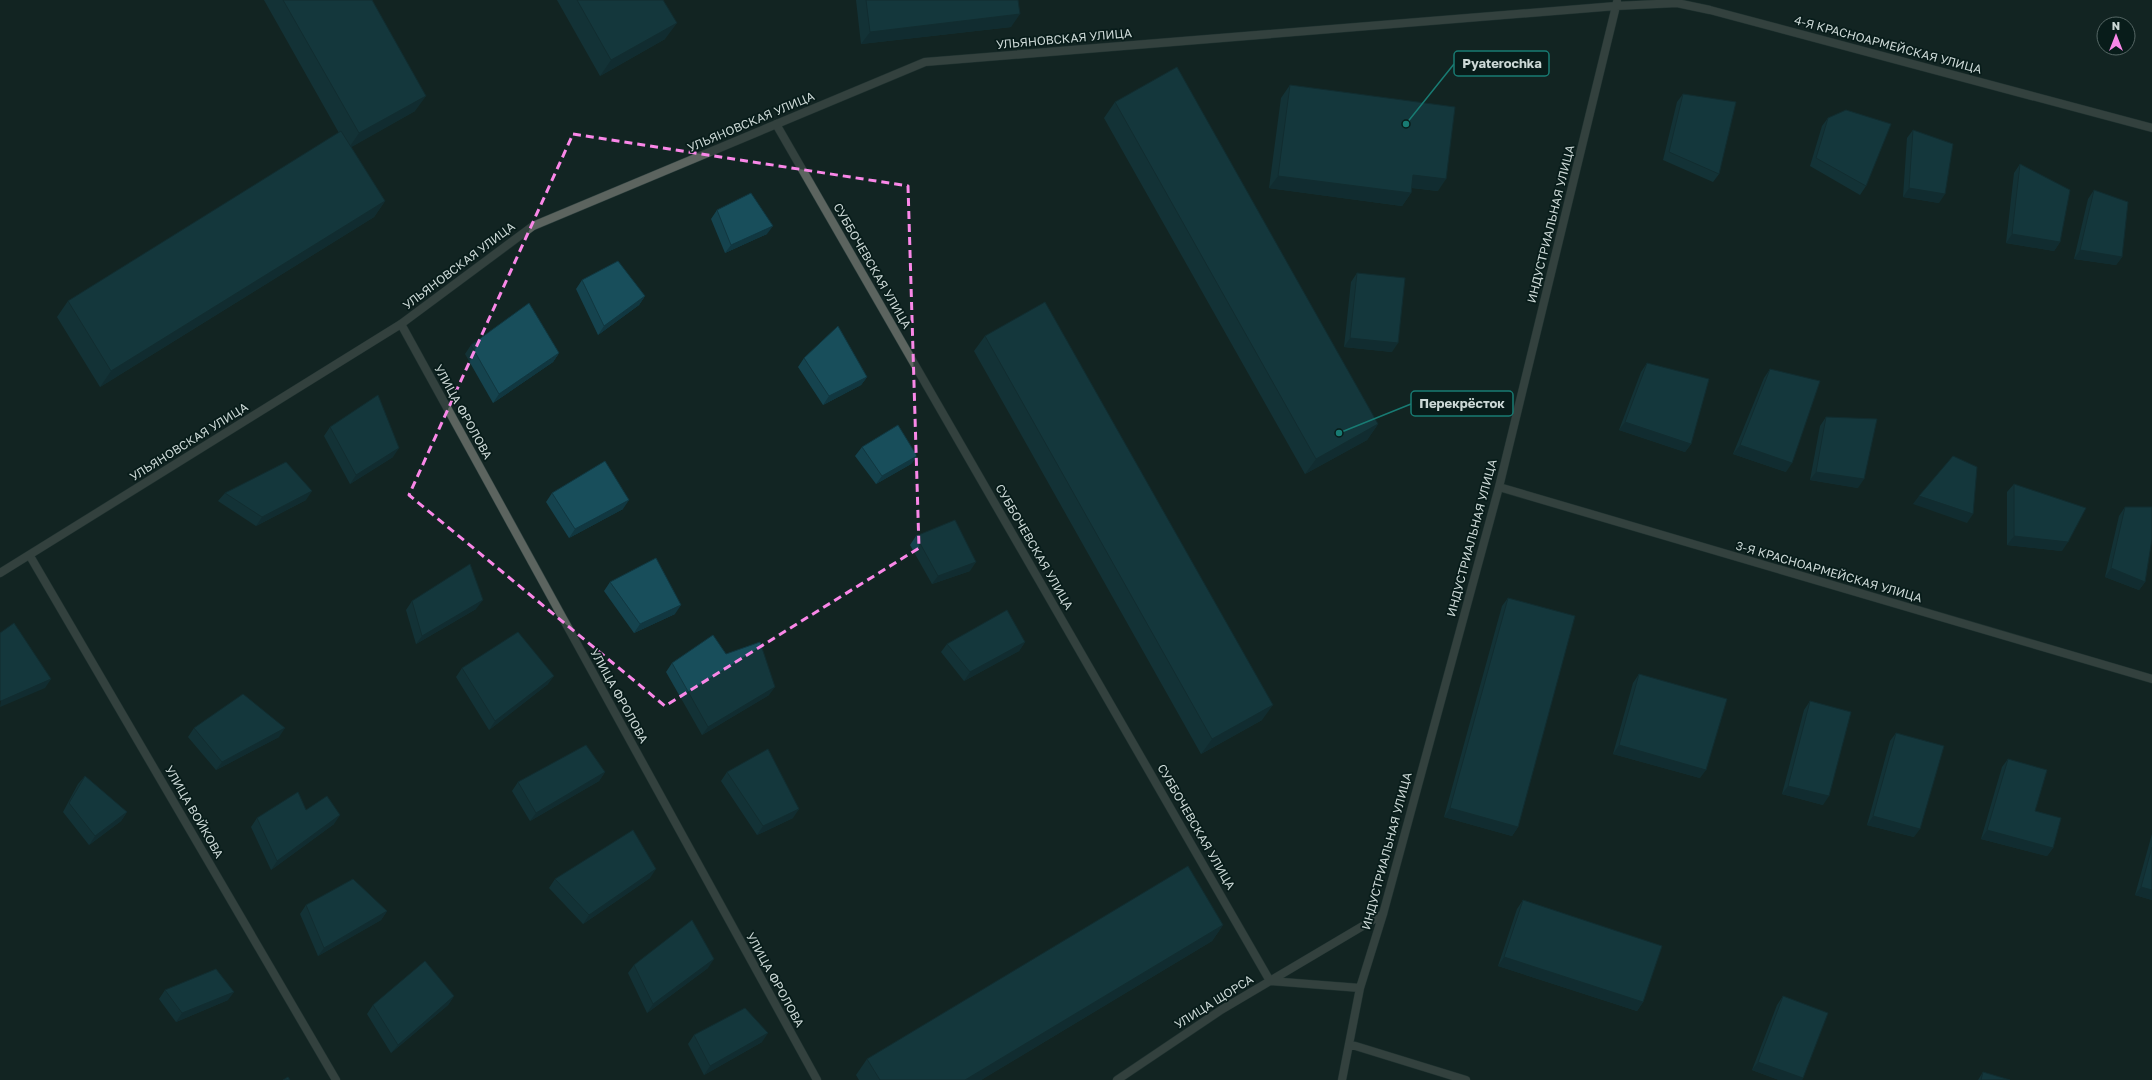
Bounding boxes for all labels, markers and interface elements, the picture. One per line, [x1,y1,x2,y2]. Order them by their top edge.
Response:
street label: 4-Я КРАСНОАРМЕЙСКАЯ УЛИЦА [1793,12,1984,77]
north arrow [2096,16,2136,56]
text: N [2112,19,2120,32]
street label: УЛЬЯНОВСКАЯ УЛИЦА [995,25,1133,52]
callout: Pyaterochka [1454,51,1549,76]
text: Pyaterochka [1462,55,1542,71]
street label: УЛЬЯНОВСКАЯ УЛИЦА [685,88,817,155]
street label: ИНДУСТРИАЛЬНАЯ УЛИЦА [1524,143,1577,305]
street label: СУББОЧЕВСКАЯ УЛИЦА [830,200,915,331]
street label: УЛЬЯНОВСКАЯ УЛИЦА [400,219,518,313]
street label: УЛИЦА ФРОЛОВА [431,362,496,462]
callout: Перекрёсток [1411,391,1513,416]
text: Перекрёсток [1419,395,1505,411]
street label: УЛЬЯНОВСКАЯ УЛИЦА [127,399,251,484]
street label: ИНДУСТРИАЛЬНАЯ УЛИЦА [1443,457,1500,618]
street label: СУББОЧЕВСКАЯ УЛИЦА [992,481,1077,612]
street label: 3-Я КРАСНОАРМЕЙСКАЯ УЛИЦА [1734,538,1924,605]
street label: УЛИЦА ФРОЛОВА [587,646,652,746]
street label: СУББОЧЕВСКАЯ УЛИЦА [1154,761,1239,892]
street label: УЛИЦА ВОЙКОВА [162,763,227,861]
street label: ИНДУСТРИАЛЬНАЯ УЛИЦА [1358,770,1415,931]
street label: УЛИЦА ФРОЛОВА [743,930,808,1030]
street label: УЛИЦА ЩОРСА [1172,971,1256,1032]

